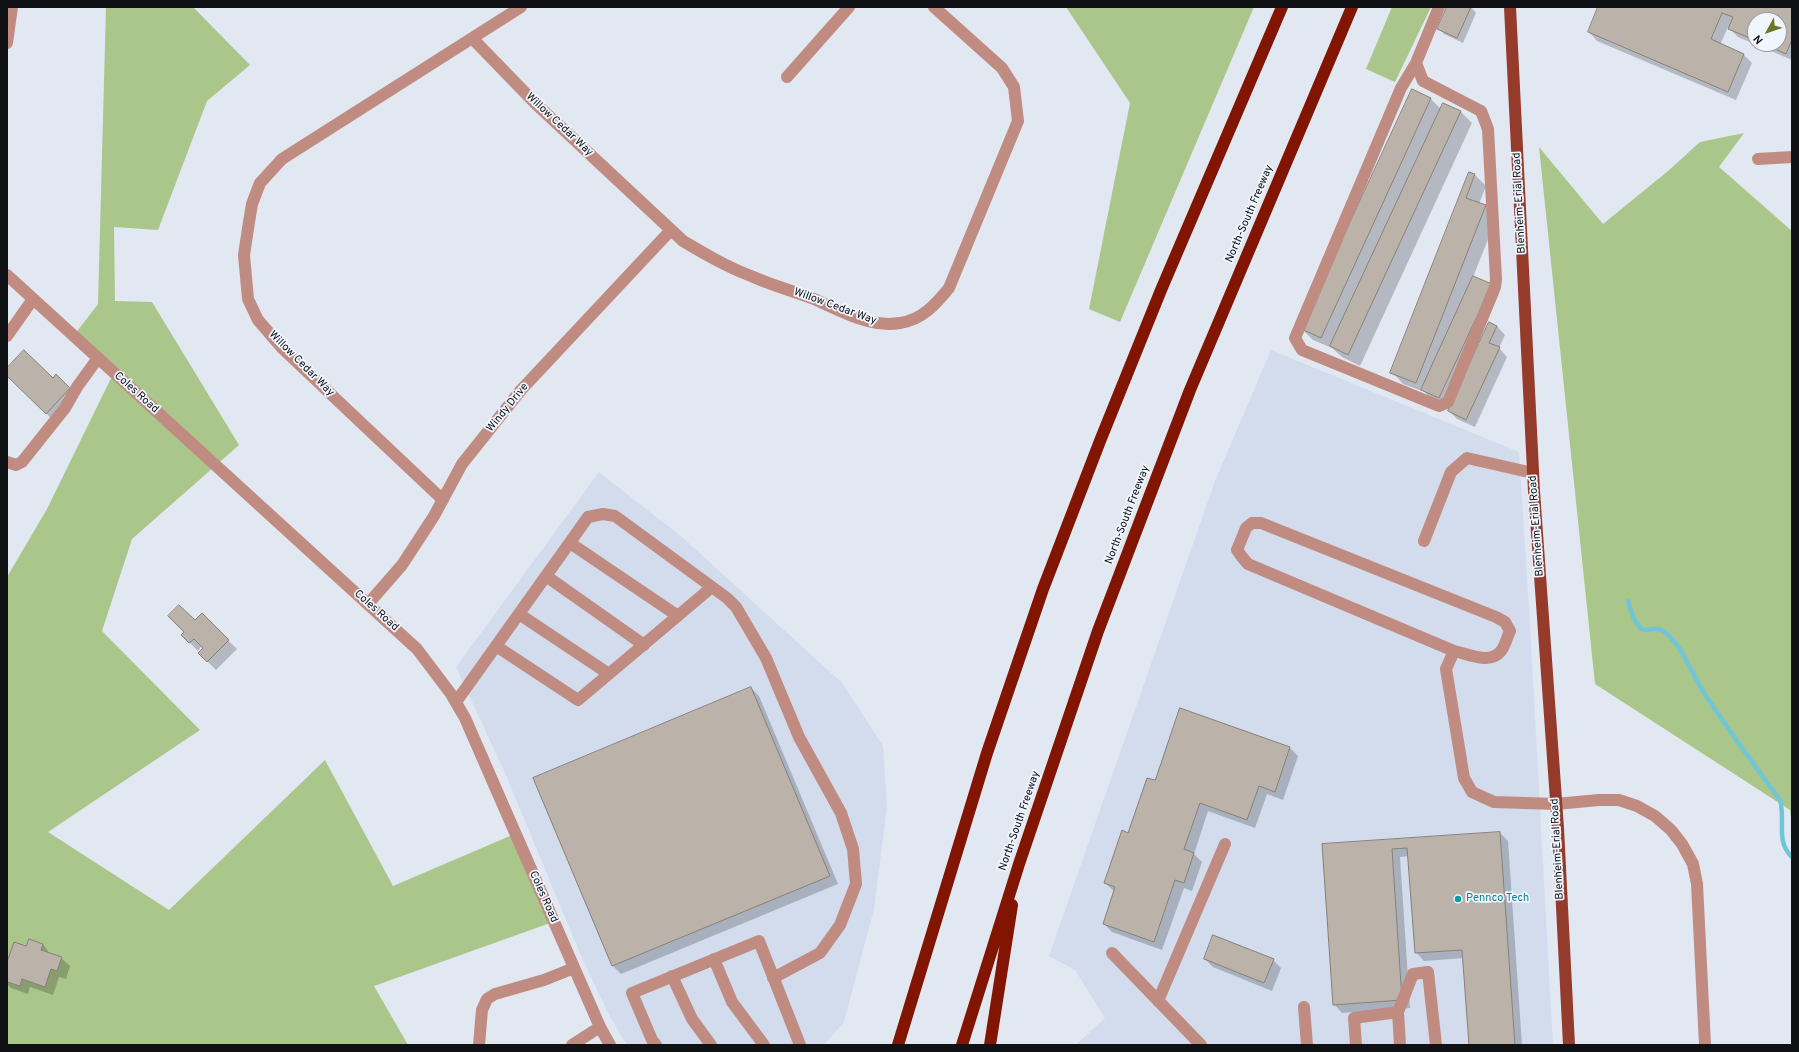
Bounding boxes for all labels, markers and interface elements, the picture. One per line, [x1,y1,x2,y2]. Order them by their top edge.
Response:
north arrow [1747,12,1787,52]
text: N [1751,32,1766,47]
street label: Willow Cedar Way [523,90,595,160]
street label: Blenheim-Erial Road [1511,152,1529,254]
street label: North-South Freeway [1223,163,1277,265]
street label: Willow Cedar Way [792,286,878,328]
street label: Willow Cedar Way [266,329,336,399]
street label: Coles Road [111,370,161,416]
street label: Windy Drive [484,381,532,435]
street label: North-South Freeway [1103,464,1153,566]
street label: Blenheim-Erial Road [1527,475,1547,577]
street label: Coles Road [351,588,401,634]
street label: North-South Freeway [997,769,1043,873]
street label: Blenheim-Erial Road [1549,798,1567,900]
street label: Coles Road [526,869,560,925]
place label: Pennco Tech [1466,892,1529,906]
marker: Pennco Tech [1453,894,1463,904]

